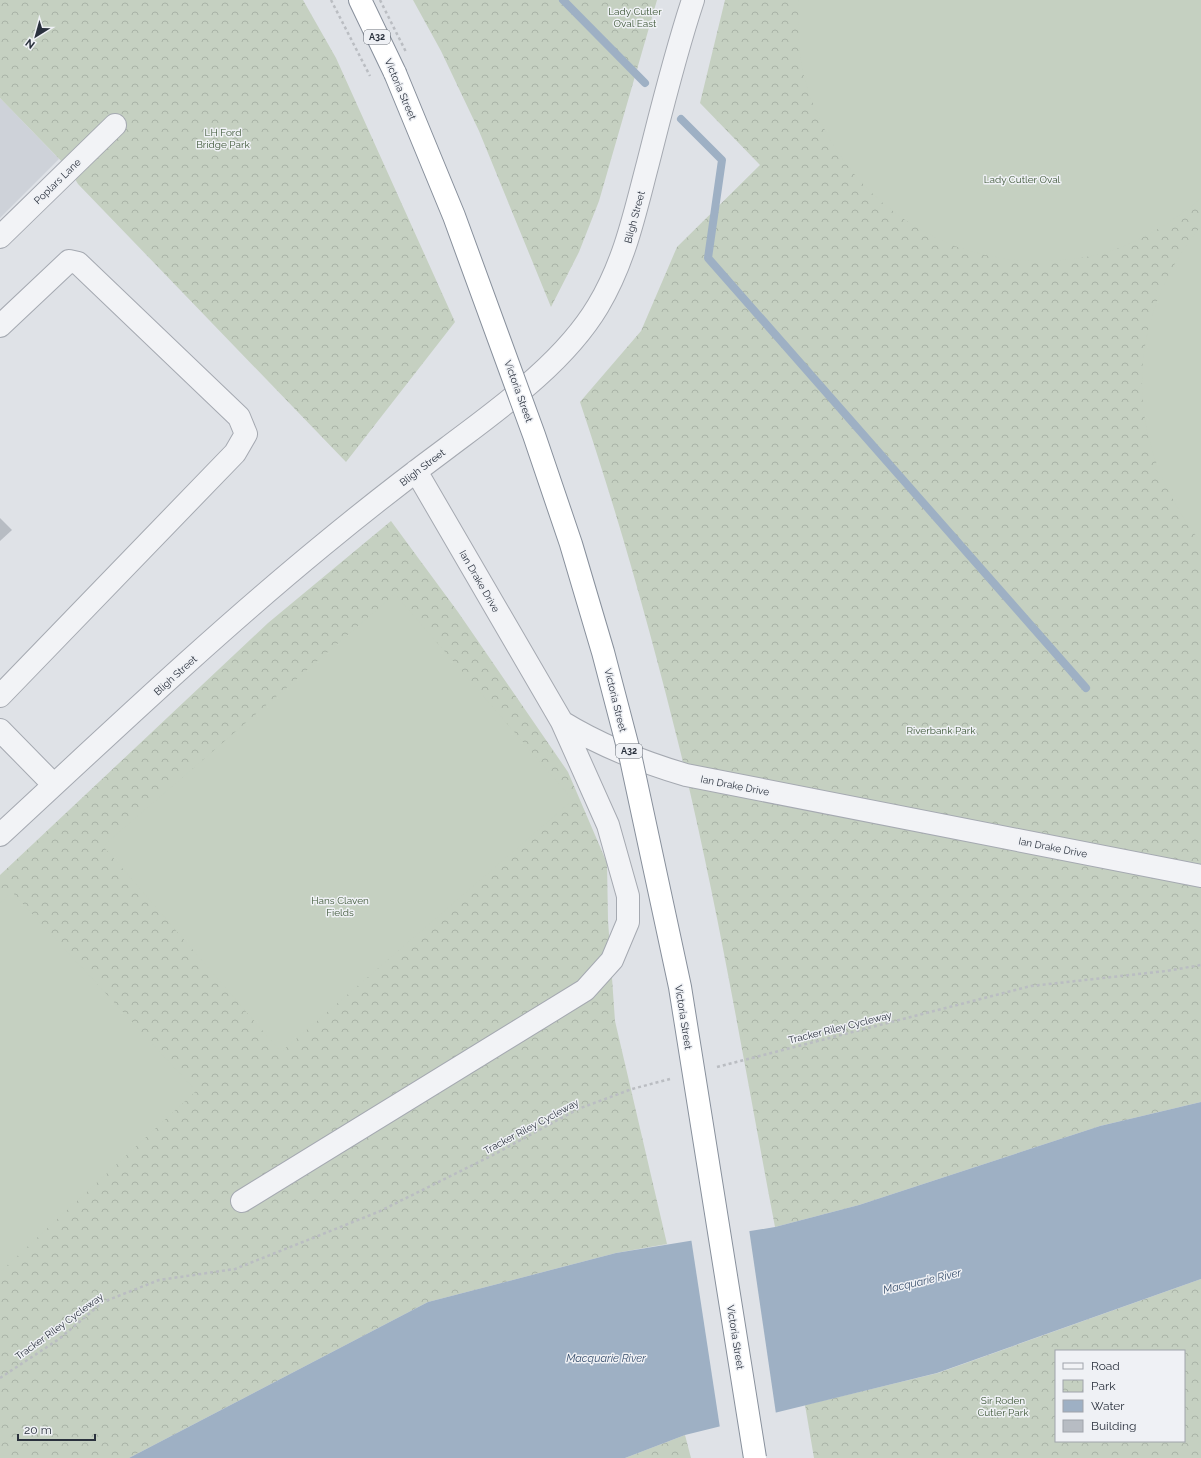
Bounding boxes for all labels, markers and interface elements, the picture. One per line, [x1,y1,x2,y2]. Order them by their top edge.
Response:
park label: Lady Cutler Oval East [608,6,662,29]
north arrow [16,16,56,56]
road number: A32 [364,30,390,44]
text: N [23,36,38,51]
street label: Victoria Street [383,57,419,122]
park label: LH Ford Bridge Park [196,127,250,150]
street label: Poplars Lane [32,156,83,206]
park label: Lady Cutler Oval [984,174,1061,185]
street label: Bligh Street [622,189,647,245]
street label: Victoria Street [502,359,535,424]
street label: Bligh Street [397,446,448,488]
street label: Ian Drake Drive [457,548,502,614]
street label: Bligh Street [152,653,200,697]
street label: Victoria Street [602,667,629,734]
park label: Riverbank Park [907,725,976,736]
road number: A32 [616,744,642,758]
street label: Ian Drake Drive [700,773,770,798]
street label: Ian Drake Drive [1018,835,1088,860]
park label: Hans Claven Fields [311,895,369,918]
street label: Victoria Street [673,984,694,1051]
street label: Tracker Riley Cycleway [787,1009,893,1046]
street label: Tracker Riley Cycleway [482,1096,581,1156]
water label: Macquarie River [882,1266,964,1297]
street label: Tracker Riley Cycleway [13,1290,106,1362]
street label: Victoria Street [725,1304,746,1371]
legend [1055,1350,1185,1442]
water label: Macquarie River [566,1352,647,1365]
text: Road [1091,1359,1120,1373]
text: Park [1091,1379,1116,1393]
park label: Sir Roden Cutler Park [978,1395,1029,1418]
text: Water [1091,1399,1125,1413]
scale bar [18,1416,95,1442]
text: Building [1091,1419,1137,1433]
text: 20 m [24,1423,52,1437]

